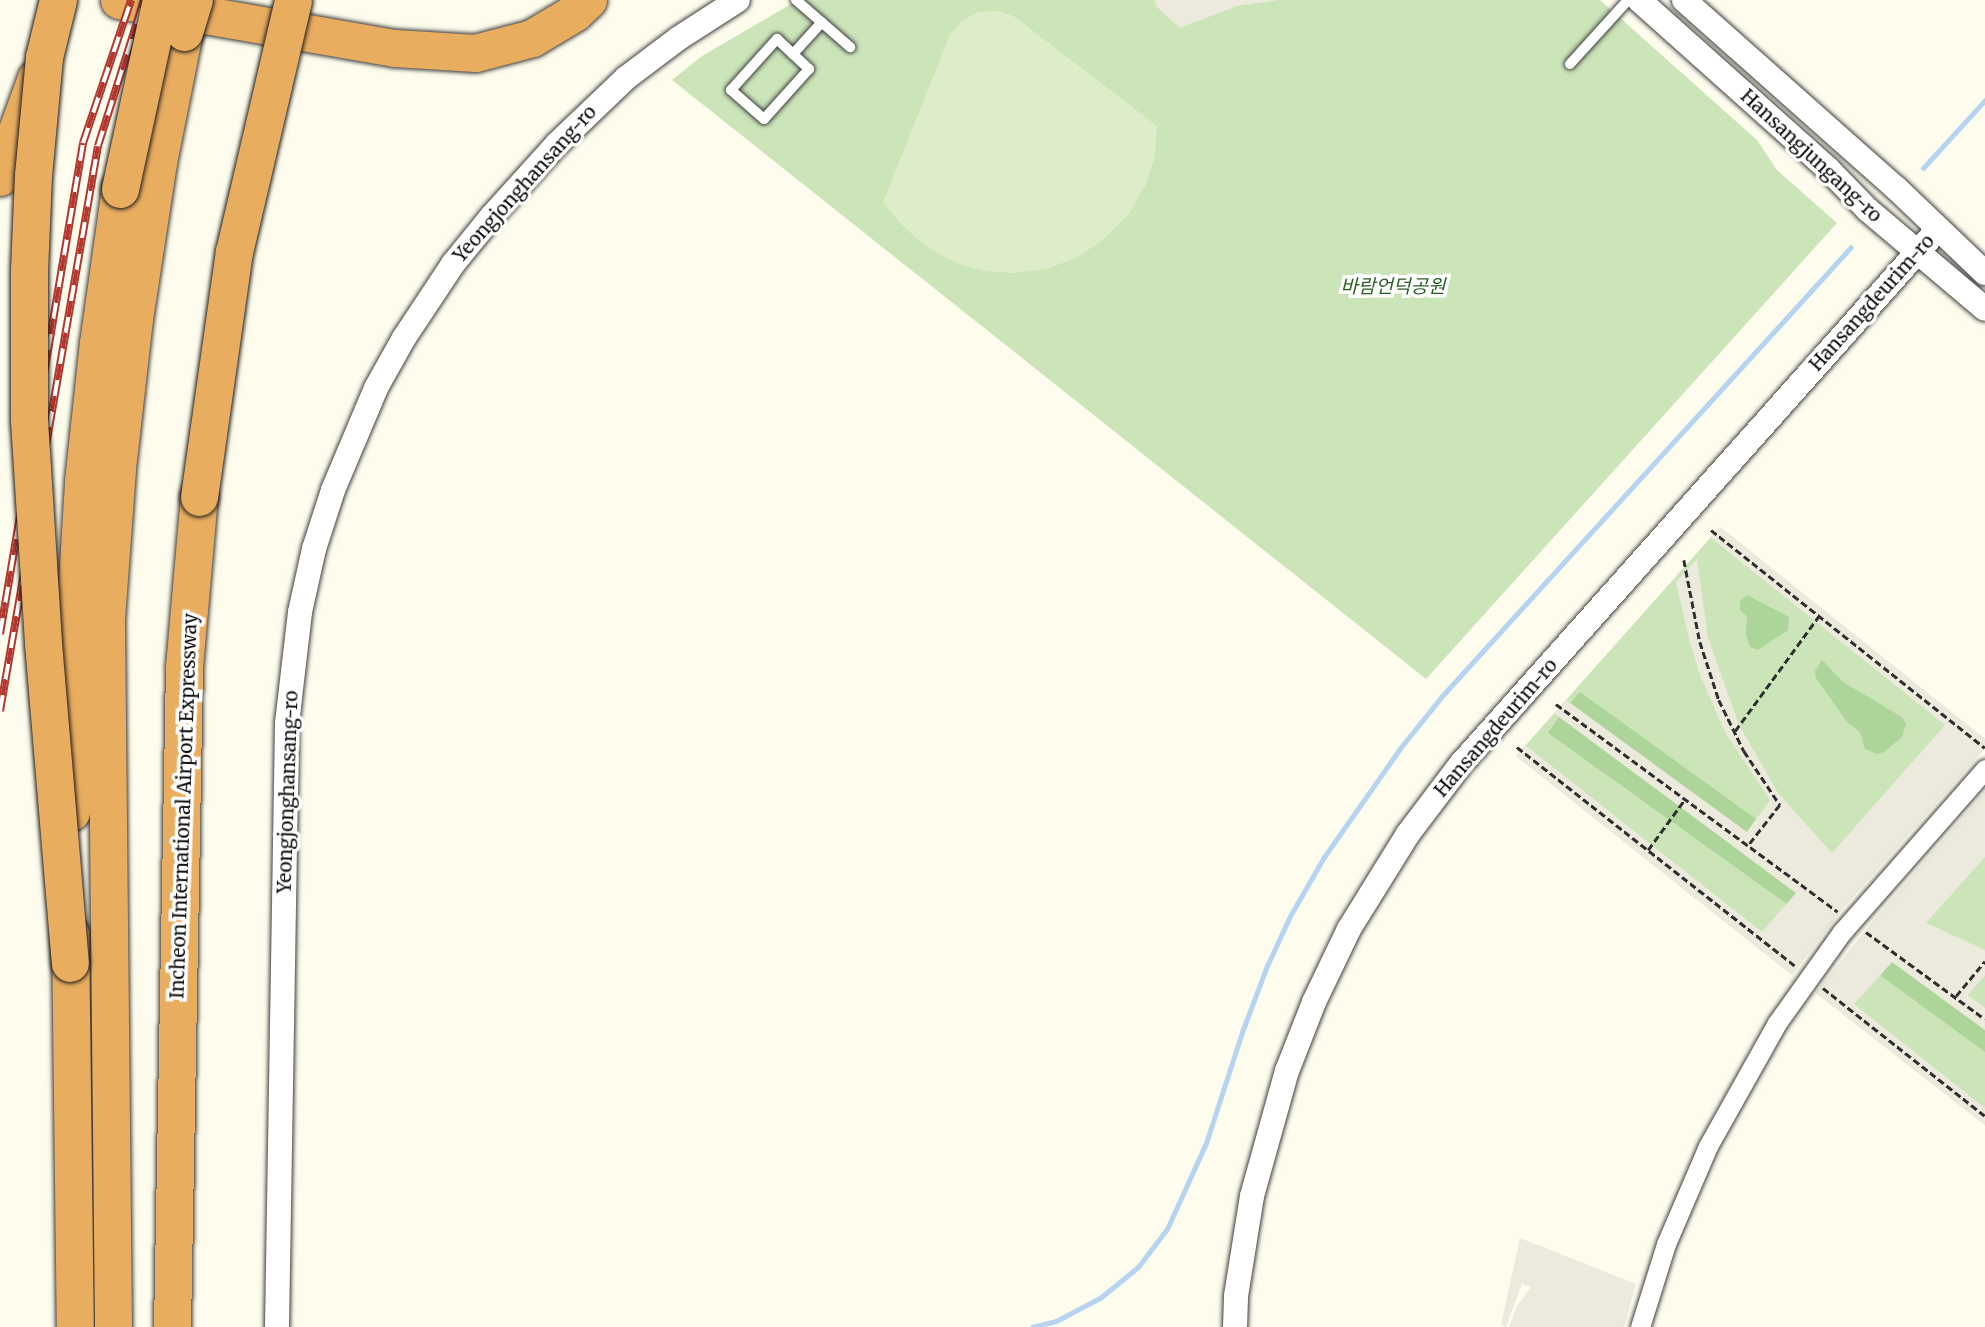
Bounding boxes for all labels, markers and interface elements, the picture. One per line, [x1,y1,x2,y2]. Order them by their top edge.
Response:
street label: Hansangjungang-ro [1736,85,1886,227]
street label: Yeongjonghansang-ro [449,101,601,267]
street label: Hansangdeurim-ro [1805,230,1939,376]
park label: 바람언덕공원 [1341,276,1445,298]
street label: Incheon International Airport Expressway [166,613,202,999]
street label: Hansangdeurim-ro [1430,654,1562,802]
street label: Yeongjonghansang-ro [273,690,303,894]

